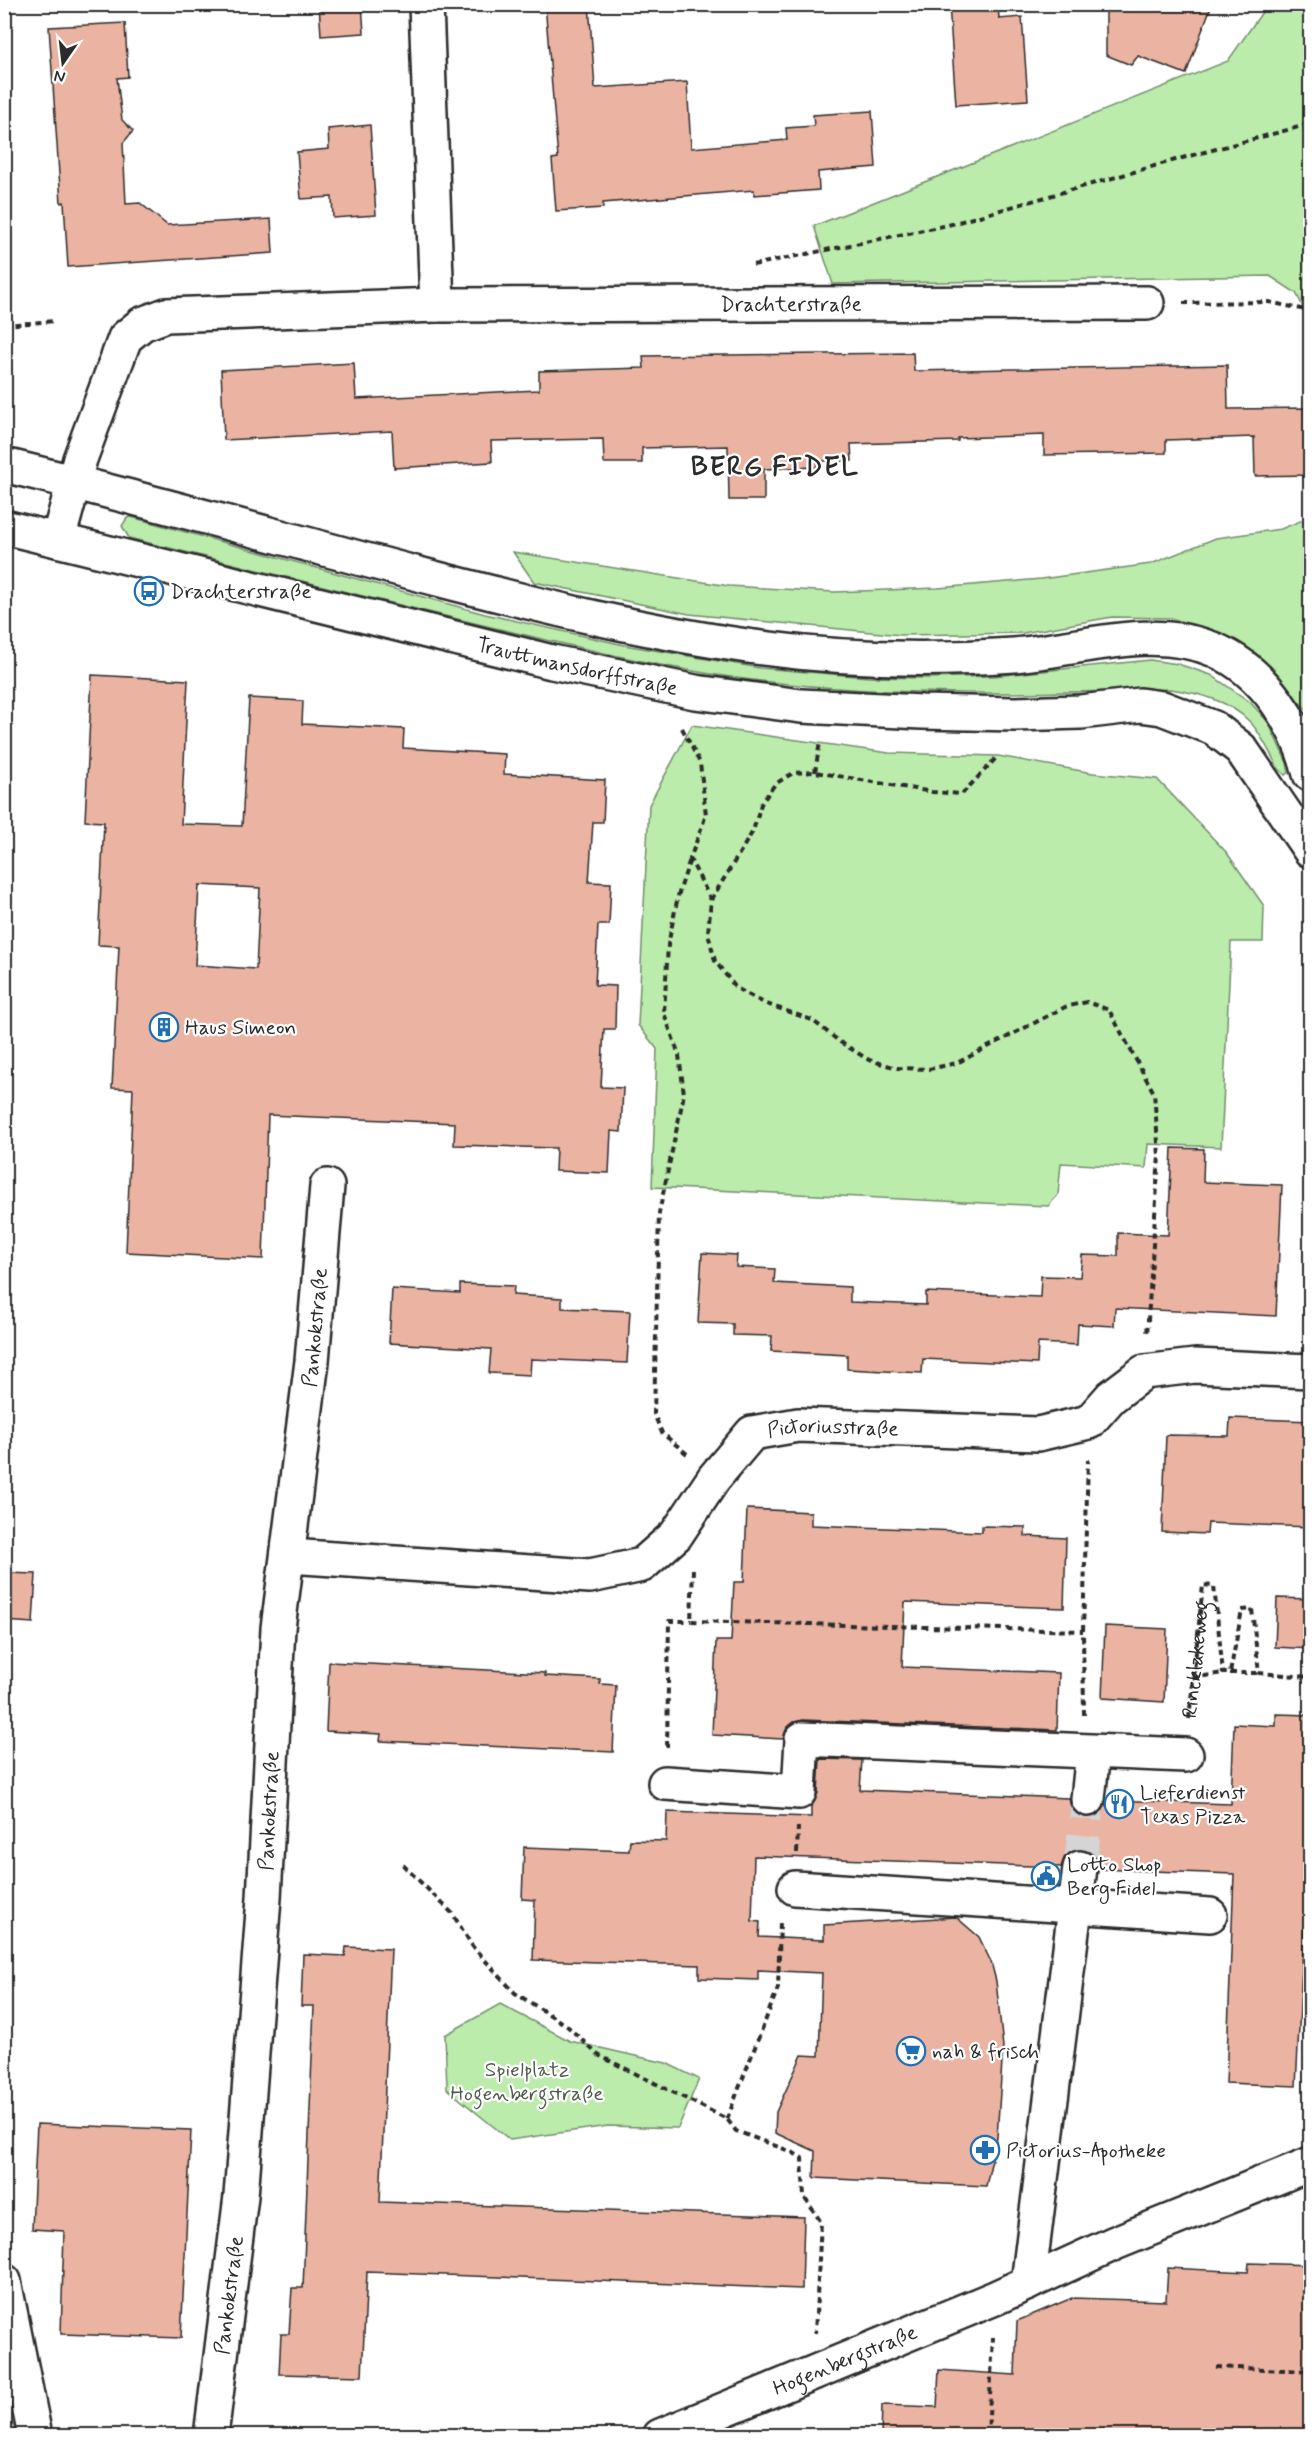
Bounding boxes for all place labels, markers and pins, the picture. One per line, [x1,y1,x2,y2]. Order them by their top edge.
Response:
bus stop icon: Drachterstraße [133,575,165,607]
place label: Drachterstraße [170,578,312,606]
building icon: Haus Simeon [148,1011,180,1043]
place label: Haus Simeon [185,1014,296,1042]
place label: Lieferdienst Texas Pizza [1140,1779,1246,1831]
restaurant icon: Lieferdienst Texas Pizza [1103,1788,1135,1820]
place label: Lotto Shop Berg Fidel [1067,1851,1162,1904]
public building icon: Lotto Shop Berg Fidel [1030,1860,1062,1892]
supermarket icon: nah & frisch [895,2035,927,2067]
place label: nah & frisch [932,2038,1039,2066]
pharmacy icon: Pictorius-Apotheke [969,2134,1001,2166]
place label: Pictorius-Apotheke [1006,2137,1166,2166]

